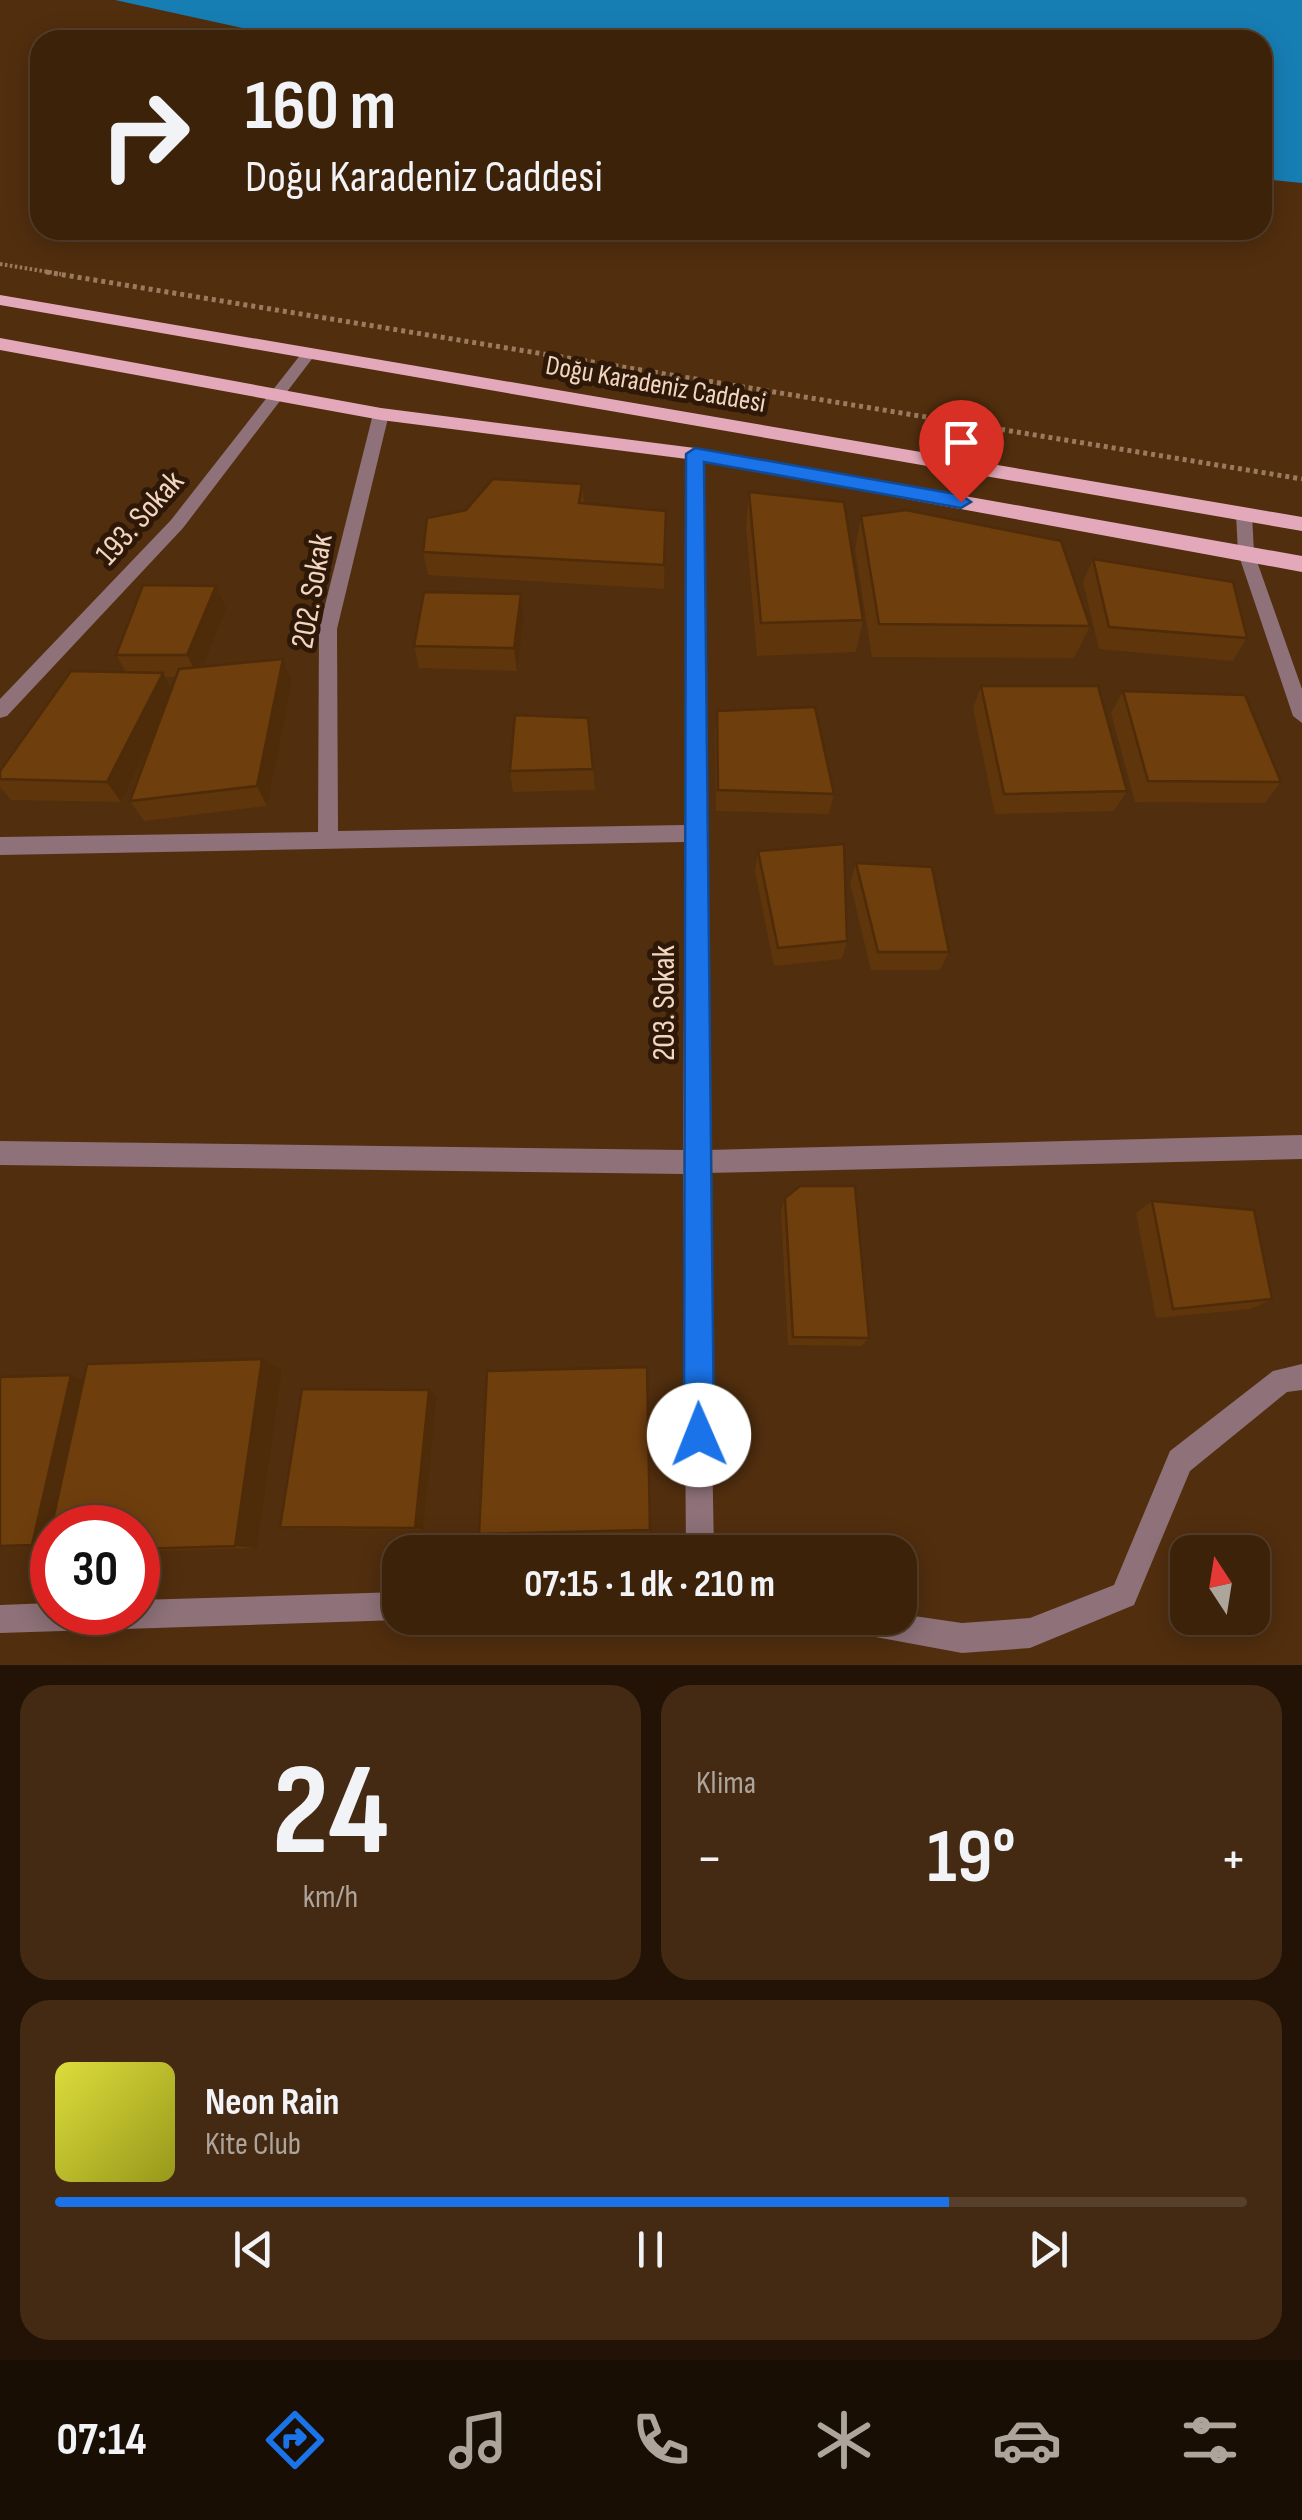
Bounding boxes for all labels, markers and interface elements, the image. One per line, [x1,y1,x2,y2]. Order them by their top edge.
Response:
text: 160 m [245,65,396,149]
icon: right [80,70,210,200]
text: Doğu Karadeniz Caddesi [245,150,603,205]
street label: Doğu Karadeniz Caddesi [543,349,768,420]
pin [919,400,1004,503]
icon: arrive [934,415,989,470]
street label: 193. Sokak [88,463,193,573]
street label: 202. Sokak [283,531,342,652]
street label: 203. Sokak [645,945,684,1061]
position arrow [647,1383,751,1487]
speed limit sign: 30 [30,1505,160,1635]
north arrow [1170,1535,1270,1635]
map controls [1170,1535,1270,1635]
text: 07:15 · 1 dk · 210 m [524,1562,775,1607]
text: 24 [272,1735,389,1891]
text: Klima [696,1764,756,1803]
text: 19° [927,1813,1016,1904]
text: − [696,1826,723,1893]
text: + [1220,1826,1247,1893]
text: km/h [303,1878,358,1917]
text: Neon Rain [205,2080,339,2125]
text: Kite Club [205,2125,301,2164]
icon: previous [226,2222,281,2277]
icon: pause [623,2222,678,2277]
icon: next [1021,2222,1076,2277]
icon: directions [260,2405,330,2475]
icon: music [443,2405,513,2475]
icon: phone [626,2405,696,2475]
icon: climate [809,2405,879,2475]
icon: car [992,2405,1062,2475]
icon: filters [1175,2405,1245,2475]
text: 07:14 [57,2413,146,2468]

